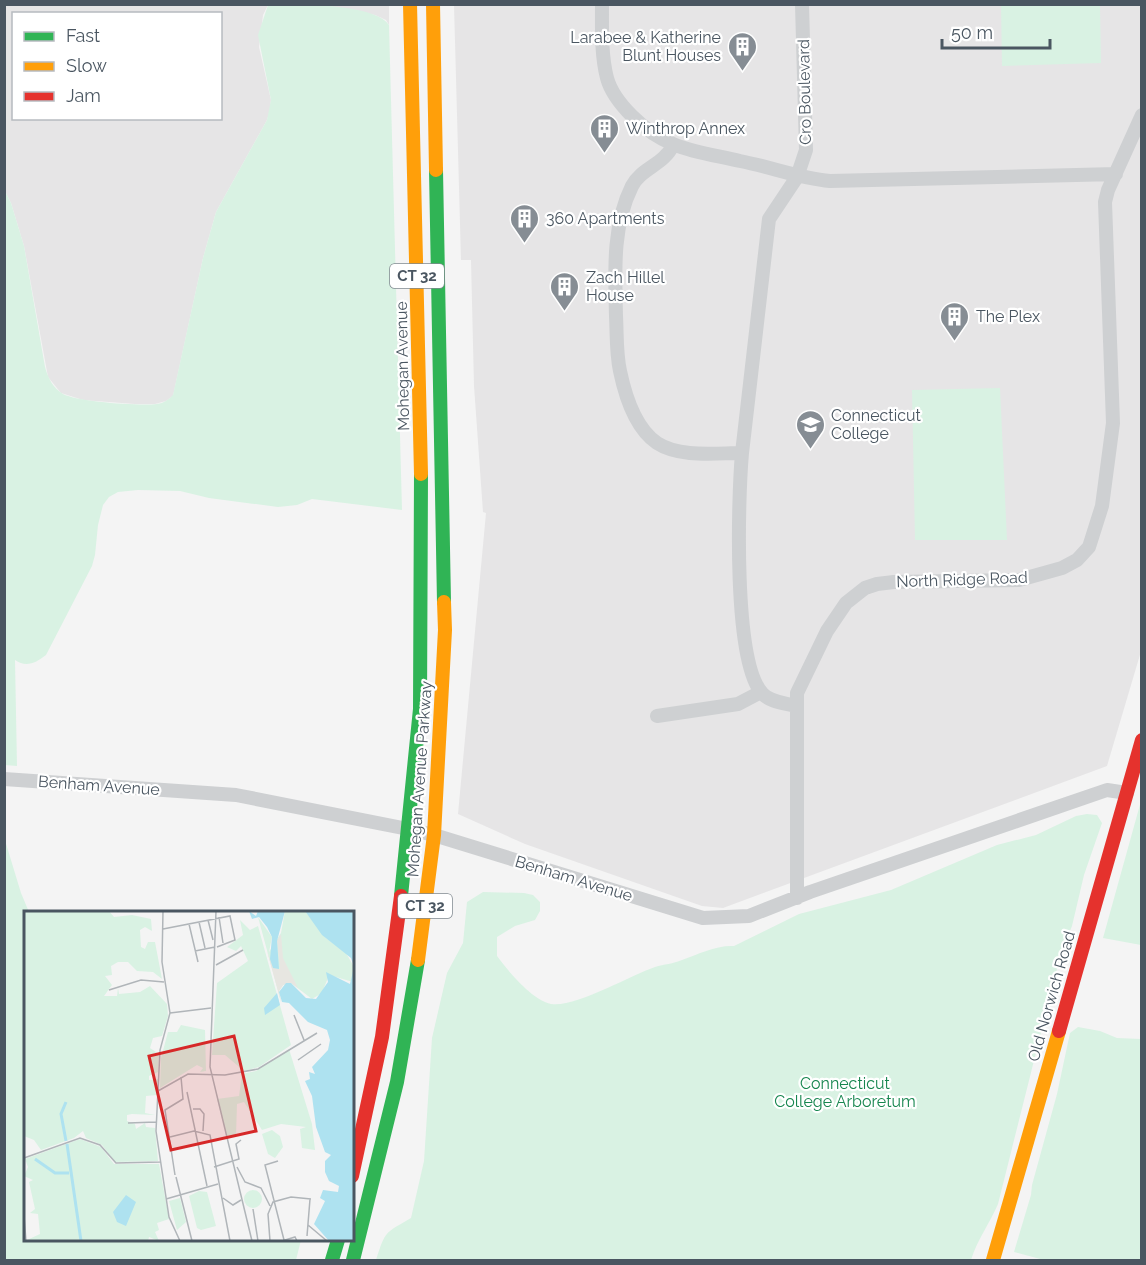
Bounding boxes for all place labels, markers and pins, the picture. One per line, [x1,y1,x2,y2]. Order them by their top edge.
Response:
place label: Larabee & Katherine Blunt Houses [570,28,721,65]
building icon: Larabee & Katherine Blunt Houses [726,30,758,72]
building icon: Winthrop Annex [589,112,621,154]
place label: Winthrop Annex [626,119,745,138]
building icon: 360 Apartments [509,202,541,244]
place label: 360 Apartments [546,209,665,228]
place label: Zach Hillel House [586,268,665,305]
building icon: Zach Hillel House [549,270,581,312]
building icon: The Plex [939,300,971,342]
place label: The Plex [976,307,1040,326]
place label: Connecticut College [831,406,921,443]
school or university icon: Connecticut College [794,408,826,450]

